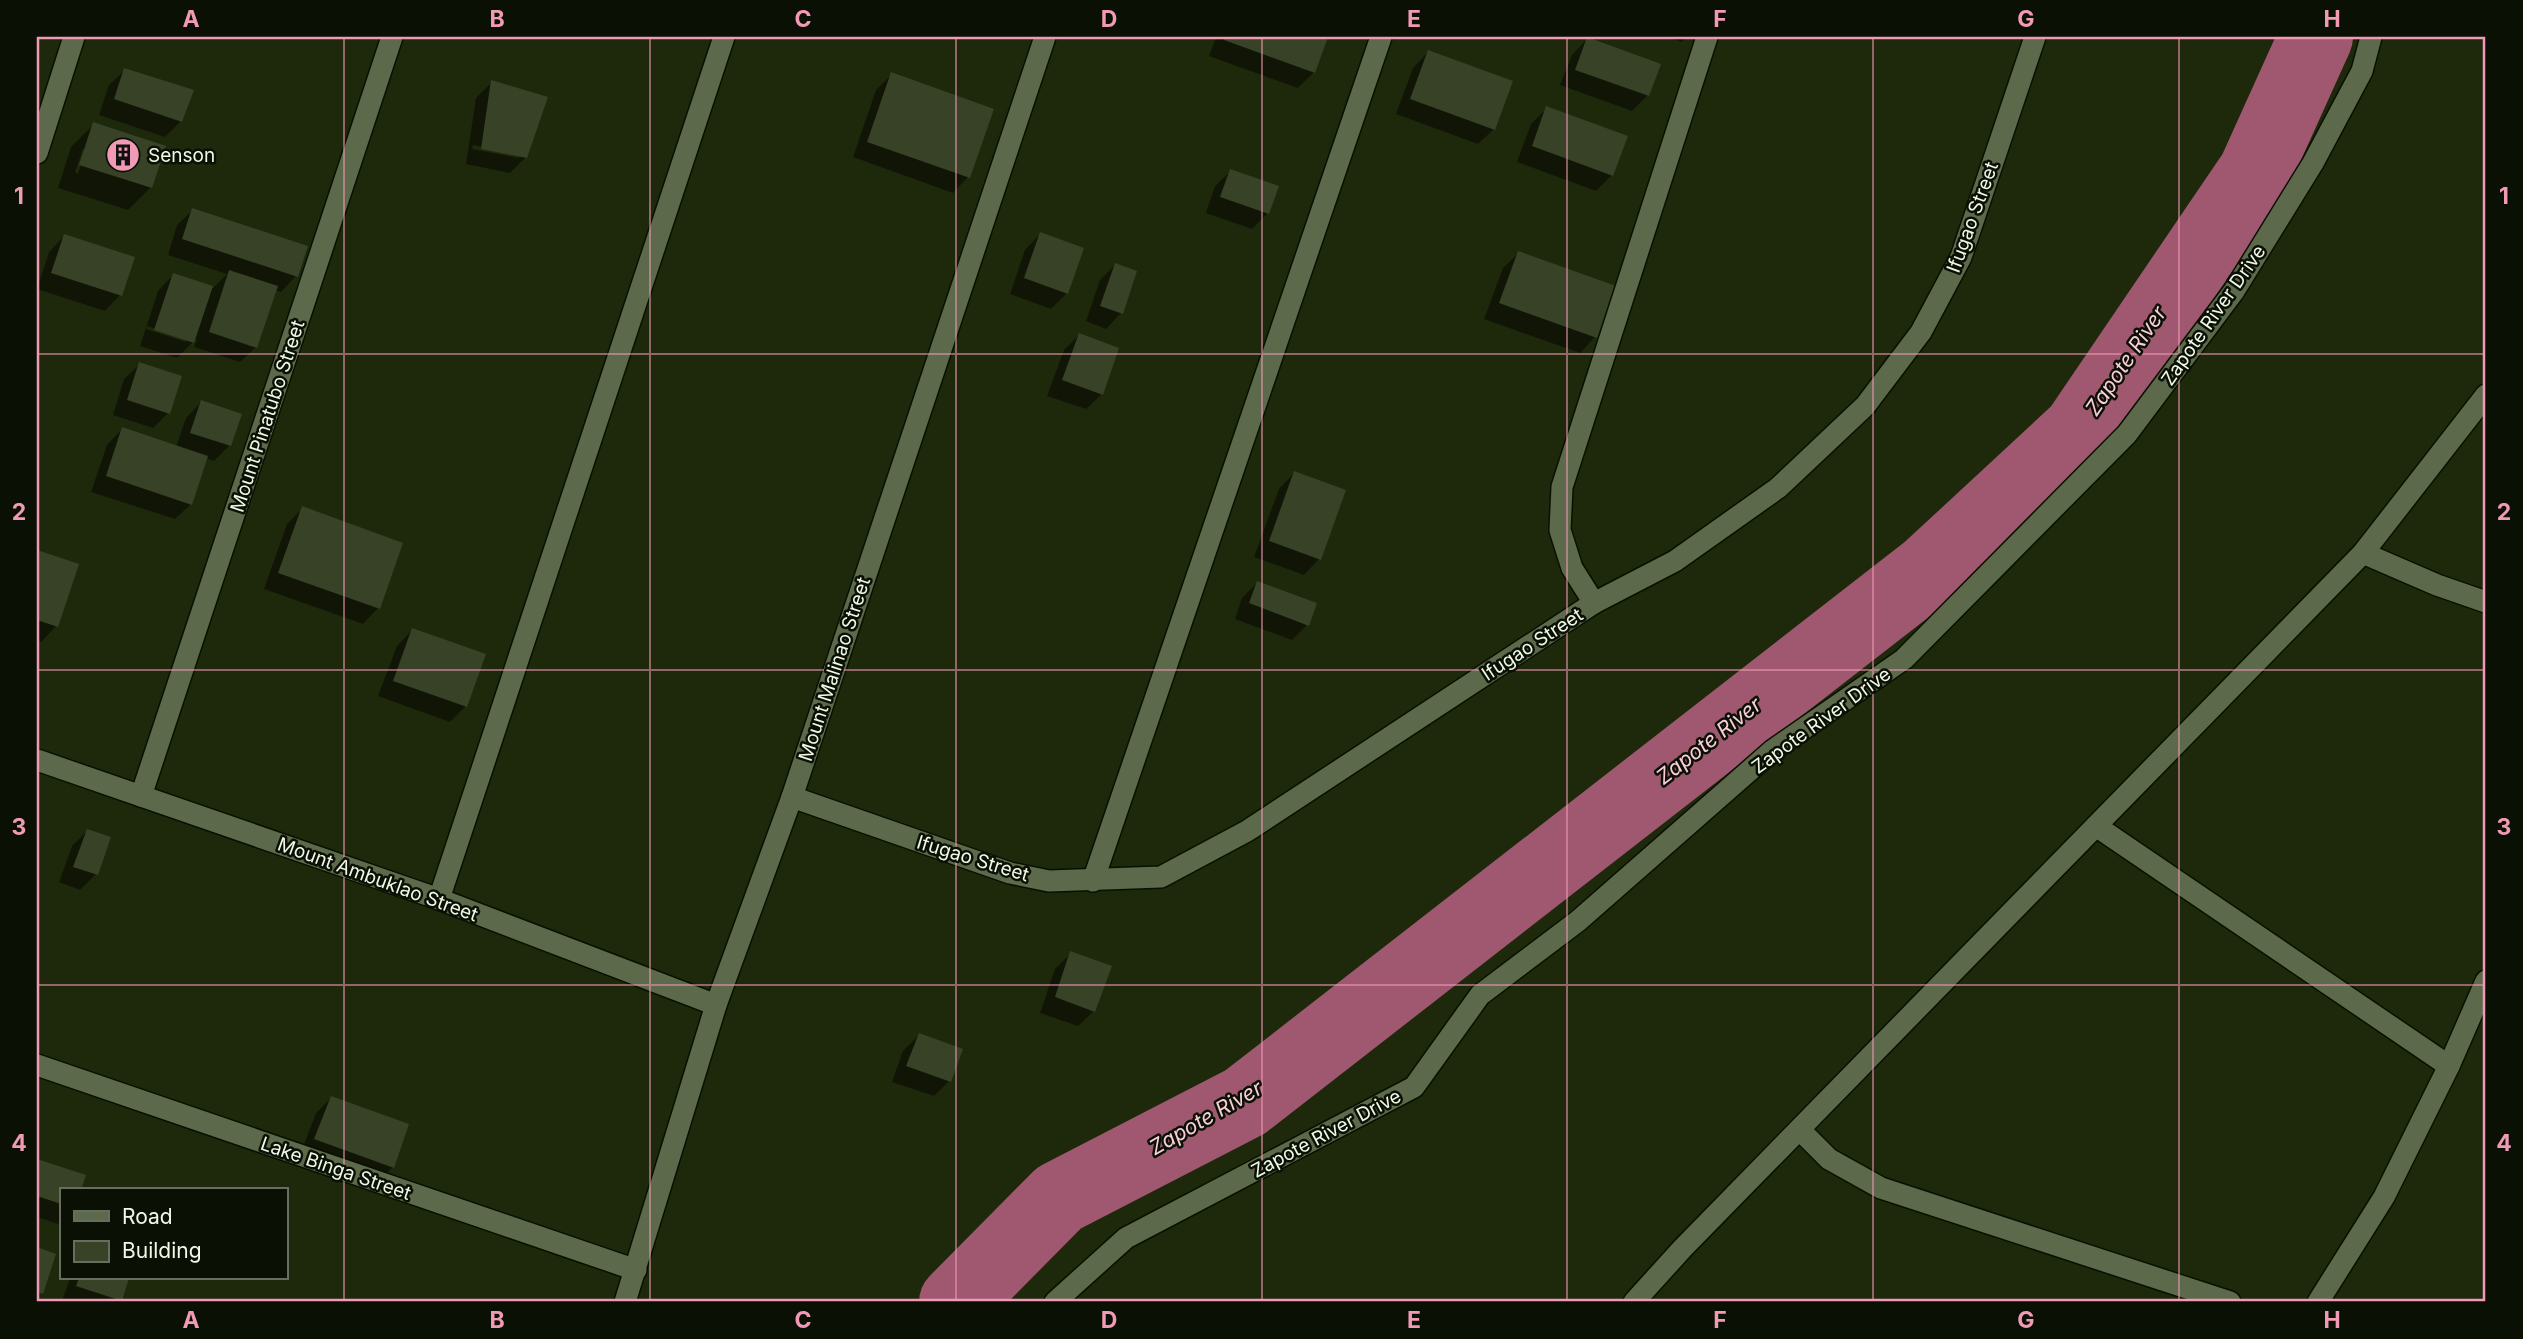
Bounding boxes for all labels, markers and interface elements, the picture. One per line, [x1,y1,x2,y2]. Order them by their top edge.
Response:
text: A [182,5,200,33]
text: B [489,5,505,33]
text: C [794,5,812,33]
text: D [1101,5,1117,33]
text: E [1407,5,1421,33]
text: F [1713,5,1727,33]
text: G [2017,5,2035,33]
text: H [2323,5,2341,33]
building icon: Senson [104,136,142,174]
place label: Senson [148,144,215,167]
street label: Ifugao Street [1942,159,2003,276]
text: 1 [14,182,24,210]
text: 1 [2499,182,2509,210]
street label: Zapote River Drive [2156,241,2270,390]
water label: Zapote River [2080,300,2172,420]
street label: Mount Pinatubo Street [226,317,309,515]
text: 2 [12,498,26,526]
text: 2 [2497,498,2511,526]
street label: Mount Malinao Street [794,574,875,764]
street label: Ifugao Street [1477,603,1587,686]
street label: Zapote River Drive [1747,662,1895,778]
water label: Zapote River [1651,691,1767,789]
text: 3 [12,813,26,841]
text: 3 [2497,813,2511,841]
street label: Ifugao Street [914,831,1032,886]
street label: Mount Ambuklao Street [275,833,481,926]
water label: Zapote River [1145,1075,1268,1160]
street label: Zapote River Drive [1248,1084,1405,1183]
text: 4 [11,1129,27,1157]
text: 4 [2496,1129,2512,1157]
street label: Lake Binga Street [258,1132,414,1205]
legend [60,1188,287,1280]
text: Road [122,1204,173,1229]
text: Building [122,1238,202,1263]
text: A [182,1306,200,1334]
text: B [489,1306,505,1334]
text: C [794,1306,812,1334]
text: D [1101,1306,1117,1334]
text: E [1407,1306,1421,1334]
text: F [1713,1306,1727,1334]
text: G [2017,1306,2035,1334]
text: H [2323,1306,2341,1334]

